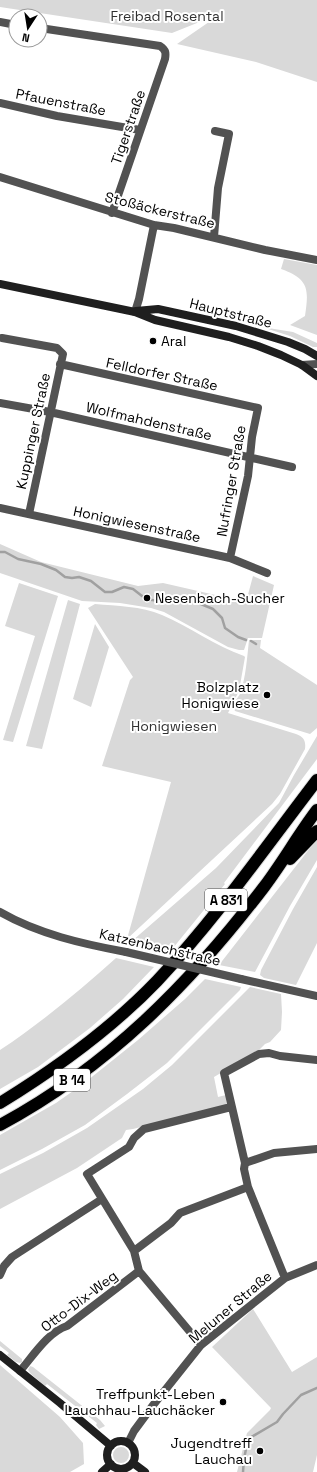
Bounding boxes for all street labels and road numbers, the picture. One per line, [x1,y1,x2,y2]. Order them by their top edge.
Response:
street label: Pfauenstraße [14,84,108,120]
street label: Tigerstraße [107,87,149,167]
street label: Stoßäckerstraße [103,188,217,232]
street label: Hauptstraße [188,294,274,332]
street label: Felldorfer Straße [104,353,220,395]
street label: Kuppinger Straße [12,371,54,491]
street label: Wolfmahdenstraße [84,398,214,444]
street label: Nufringer Straße [212,424,250,538]
street label: Honigwiesenstraße [72,502,202,546]
road number: A 831 [205,889,247,911]
street label: Katzenbachstraße [97,924,223,970]
road number: B 14 [54,1069,90,1091]
street label: Otto-Dix-Weg [37,1266,121,1336]
street label: Meluner Straße [185,1267,275,1347]

